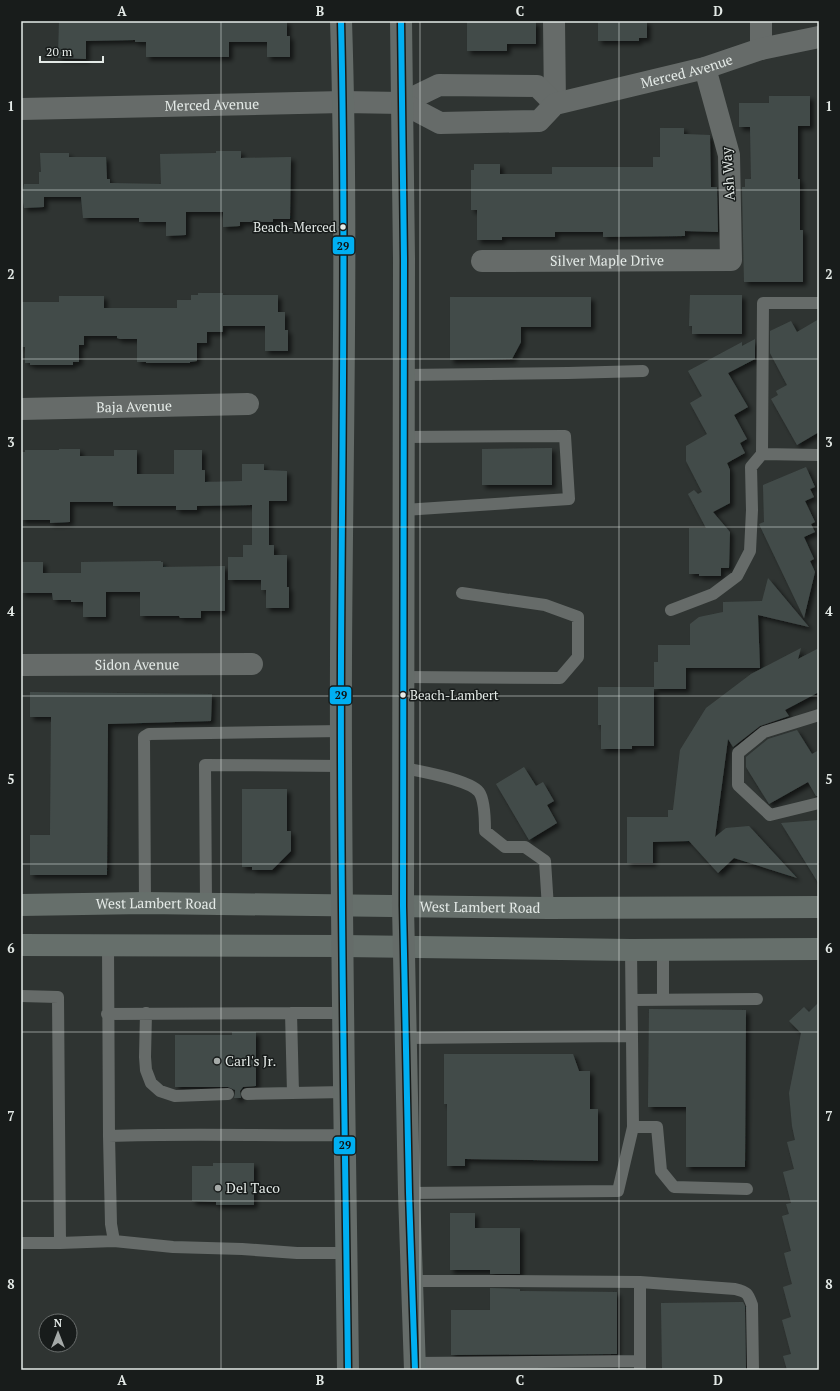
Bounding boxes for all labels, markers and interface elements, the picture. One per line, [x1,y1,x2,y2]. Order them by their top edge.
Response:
text: A [117,2,127,20]
text: B [316,2,324,20]
text: C [516,2,524,20]
text: D [713,2,723,20]
scale bar [40,38,103,64]
text: 20 m [46,44,73,59]
street label: Merced Avenue [638,49,735,92]
street label: Merced Avenue [164,94,259,115]
text: 1 [7,97,15,115]
text: 1 [825,97,833,115]
street label: Ash Way [716,146,739,201]
place label: Beach-Merced [253,218,336,236]
marker: Beach-Merced [338,222,348,232]
line badge: 29 [332,236,355,255]
text: 29 [337,239,349,253]
street label: Silver Maple Drive [550,250,664,270]
text: 2 [7,265,15,283]
text: 2 [825,265,833,283]
street label: Baja Avenue [96,396,172,416]
text: 3 [7,433,15,451]
text: 3 [825,433,833,451]
text: 4 [7,602,15,620]
text: 4 [825,602,833,620]
street label: Sidon Avenue [95,654,179,674]
line badge: 29 [329,686,352,705]
place label: Beach-Lambert [410,686,499,704]
text: 29 [335,688,347,702]
marker: Beach-Lambert [398,690,408,700]
text: 5 [7,770,15,788]
text: 5 [825,770,833,788]
street label: West Lambert Road [95,893,217,913]
street label: West Lambert Road [419,896,541,917]
text: 6 [7,939,15,957]
text: 6 [825,939,833,957]
place label: Carl's Jr. [225,1051,276,1070]
marker: Carl's Jr. [212,1056,222,1066]
text: 7 [7,1107,15,1125]
text: 7 [825,1107,833,1125]
line badge: 29 [333,1136,356,1155]
text: 29 [339,1138,351,1152]
place label: Del Taco [226,1178,280,1197]
marker: Del Taco [213,1183,223,1193]
text: 8 [7,1275,15,1293]
text: 8 [825,1275,833,1293]
north arrow [38,1313,78,1353]
text: N [54,1316,63,1330]
text: A [117,1371,127,1389]
text: B [316,1371,324,1389]
text: C [516,1371,524,1389]
text: D [713,1371,723,1389]

